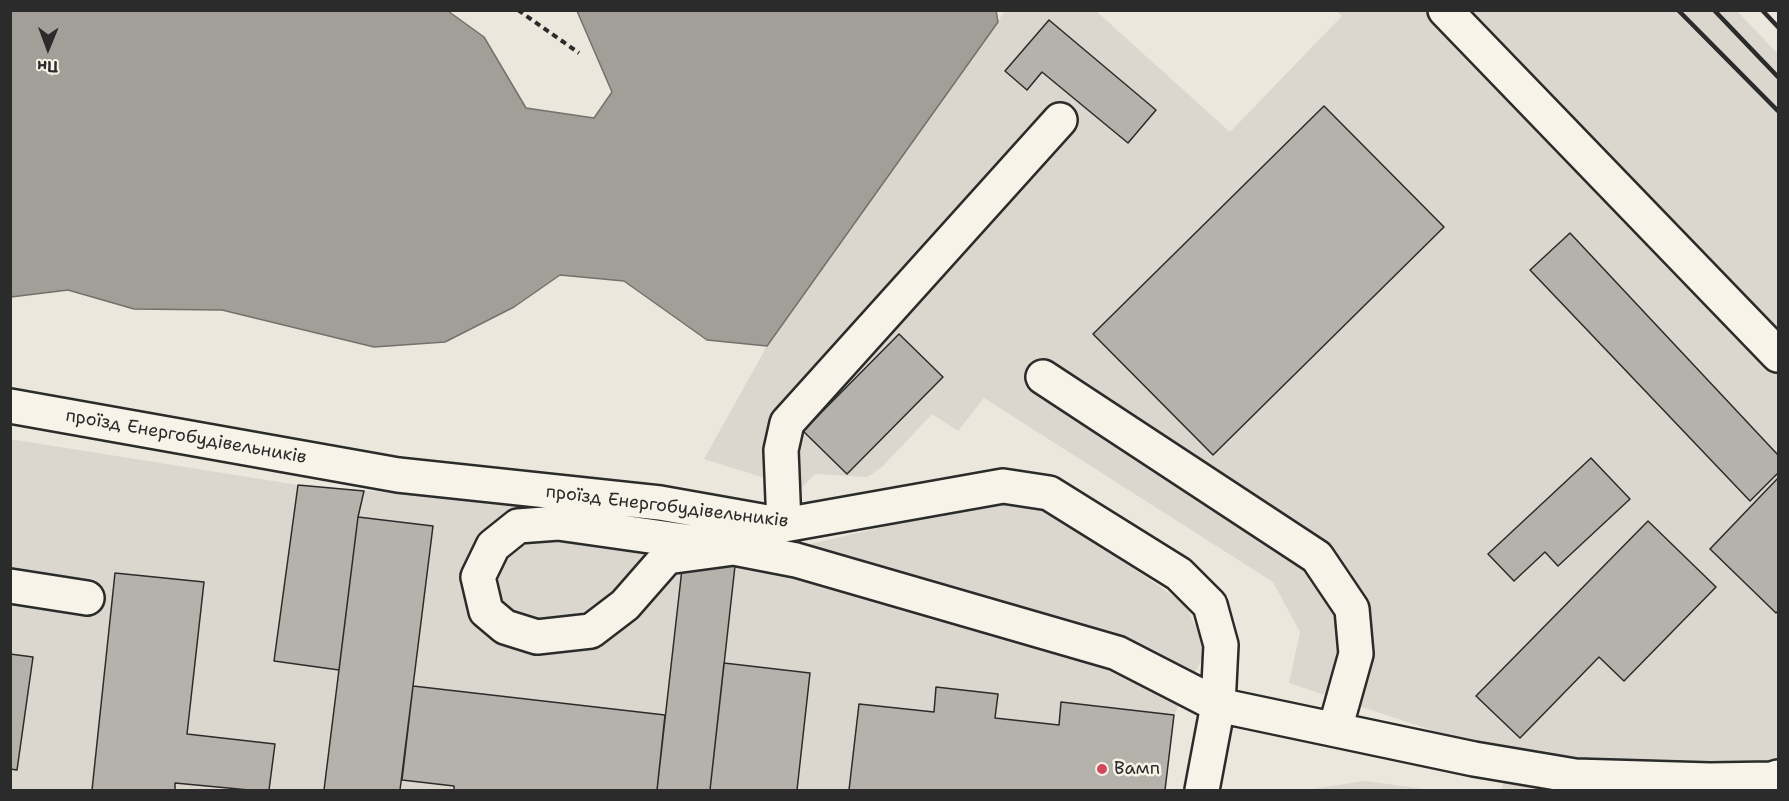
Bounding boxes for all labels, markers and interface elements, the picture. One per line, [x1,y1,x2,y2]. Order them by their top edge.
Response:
north arrow [18,18,78,78]
text: Пн [37,56,58,77]
street label: проїзд Енергобудівельників [64,405,308,469]
street label: проїзд Енергобудівельників [544,481,790,533]
place label: Вамп [1114,758,1160,780]
marker: Вамп [1095,762,1109,776]

